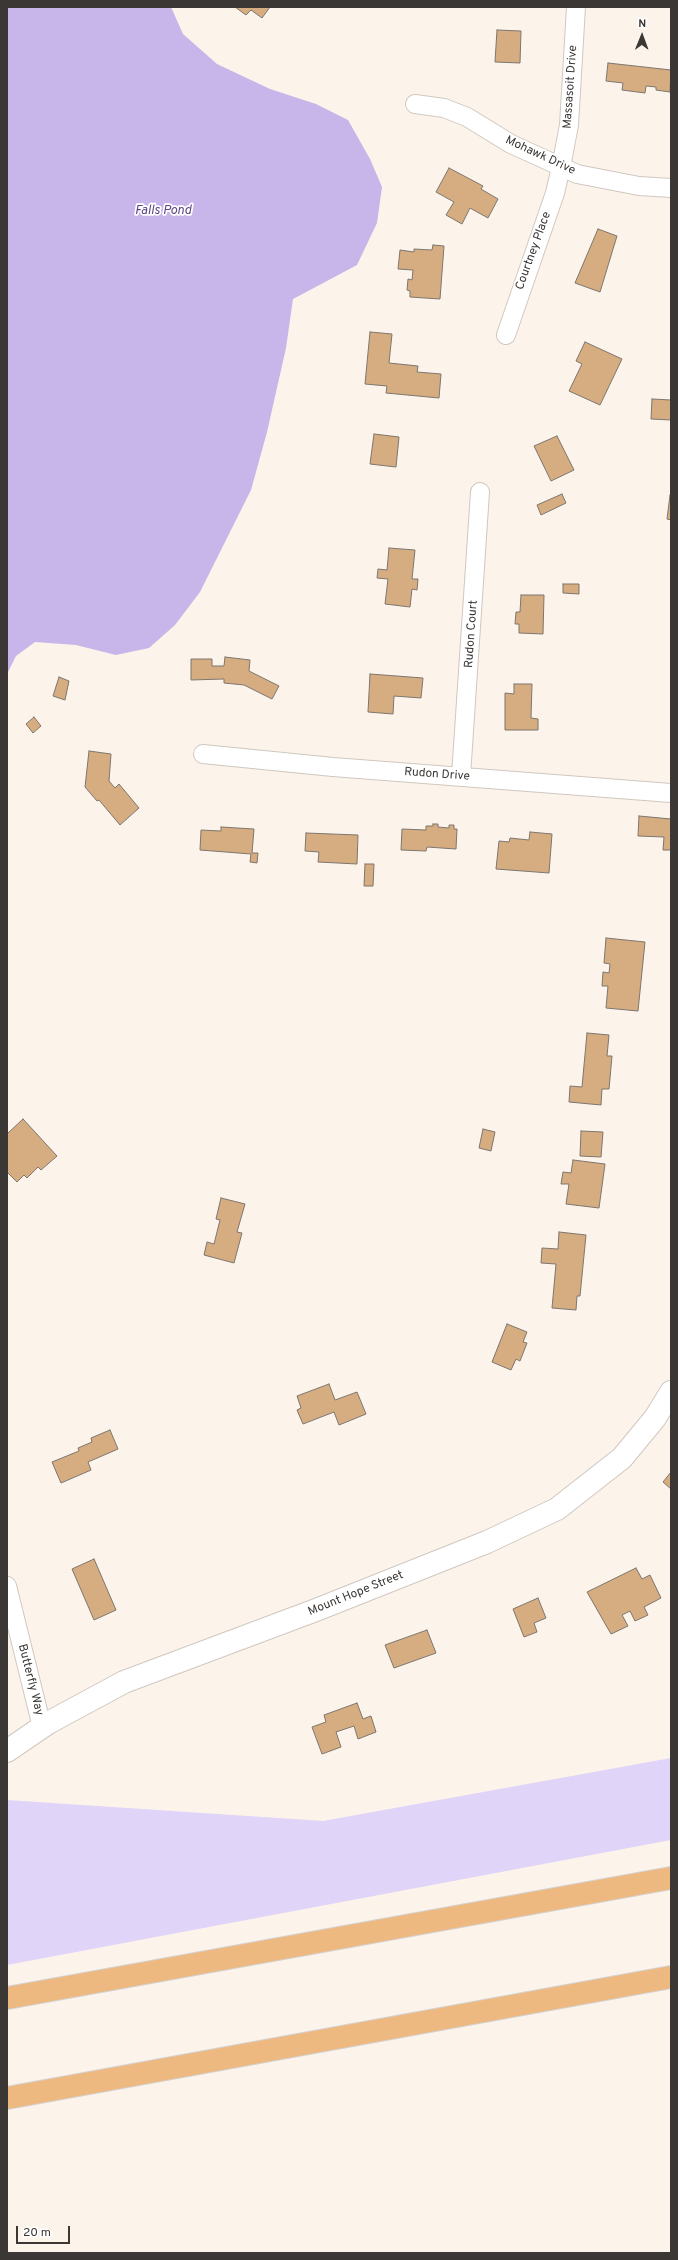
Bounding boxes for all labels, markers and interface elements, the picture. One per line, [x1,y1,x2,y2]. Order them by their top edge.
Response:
north arrow [622,16,662,56]
text: N [638,17,646,31]
street label: Massasoit Drive [561,45,581,129]
street label: Mohawk Drive [503,134,577,178]
water label: Falls Pond [135,203,191,219]
street label: Courtney Place [513,210,555,292]
street label: Rudon Court [462,599,482,669]
street label: Rudon Drive [404,766,470,784]
street label: Mount Hope Street [306,1568,406,1620]
street label: Butterfly Way [14,1643,46,1717]
scale bar [18,2218,72,2244]
text: 20 m [23,2225,51,2241]

